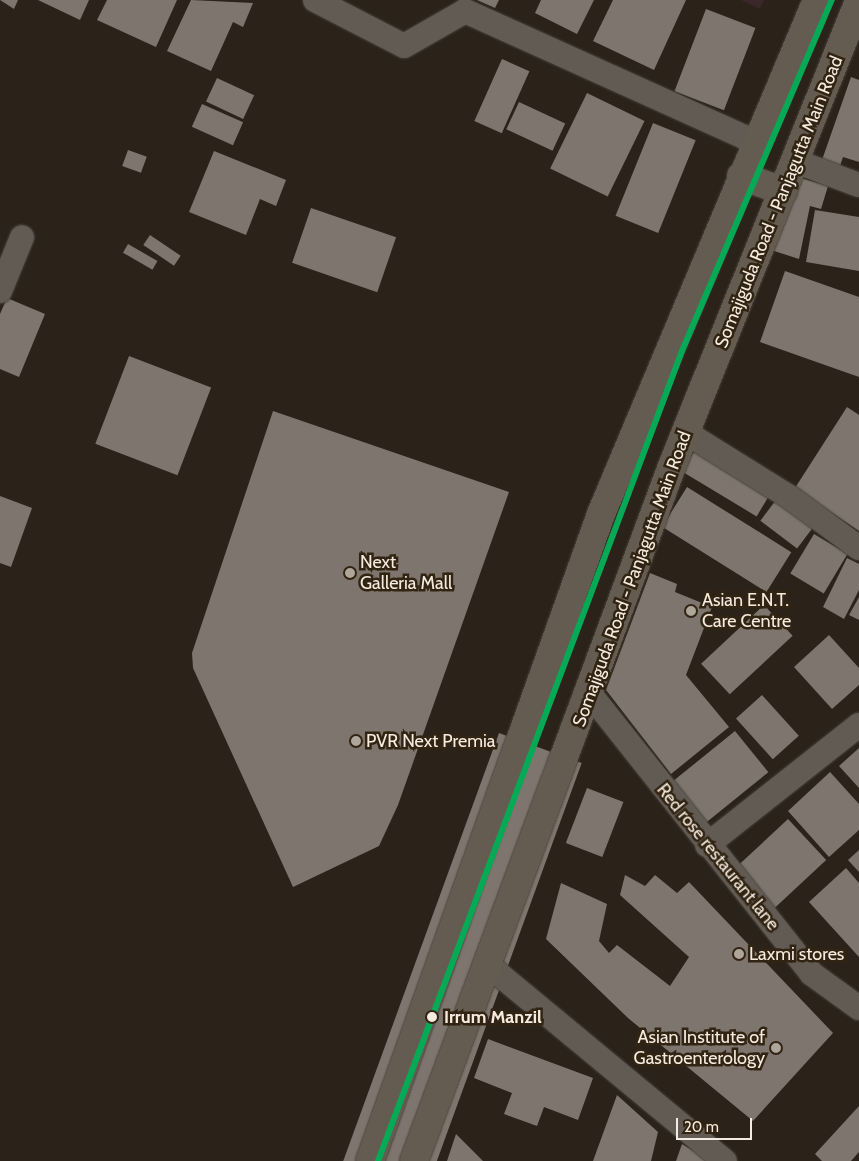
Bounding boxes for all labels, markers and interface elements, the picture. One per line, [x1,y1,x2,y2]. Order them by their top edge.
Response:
street label: Somajiguda Road - Panjagutta Main Road [710,53,848,351]
street label: Somajiguda Road - Panjagutta Main Road [568,428,696,730]
place label: Next Galleria Mall [360,552,452,594]
marker: Next Galleria Mall [344,567,356,579]
place label: Asian E.N.T. Care Centre [702,590,791,632]
marker: Asian E.N.T. Care Centre [684,604,698,618]
place label: PVR Next Premia [366,730,495,752]
marker: PVR Next Premia [350,735,362,747]
street label: Red rose restaurant lane [652,779,784,935]
place label: Laxmi stores [749,943,844,965]
marker: Laxmi stores [733,948,745,960]
place label: Irrum Manzil [444,1006,542,1028]
marker: Irrum Manzil [424,1009,440,1025]
place label: Asian Institute of Gastroenterology [634,1027,765,1070]
marker: Asian Institute of Gastroenterology [769,1041,783,1055]
scale bar [679,1108,755,1140]
text: 20 m [684,1118,719,1136]

